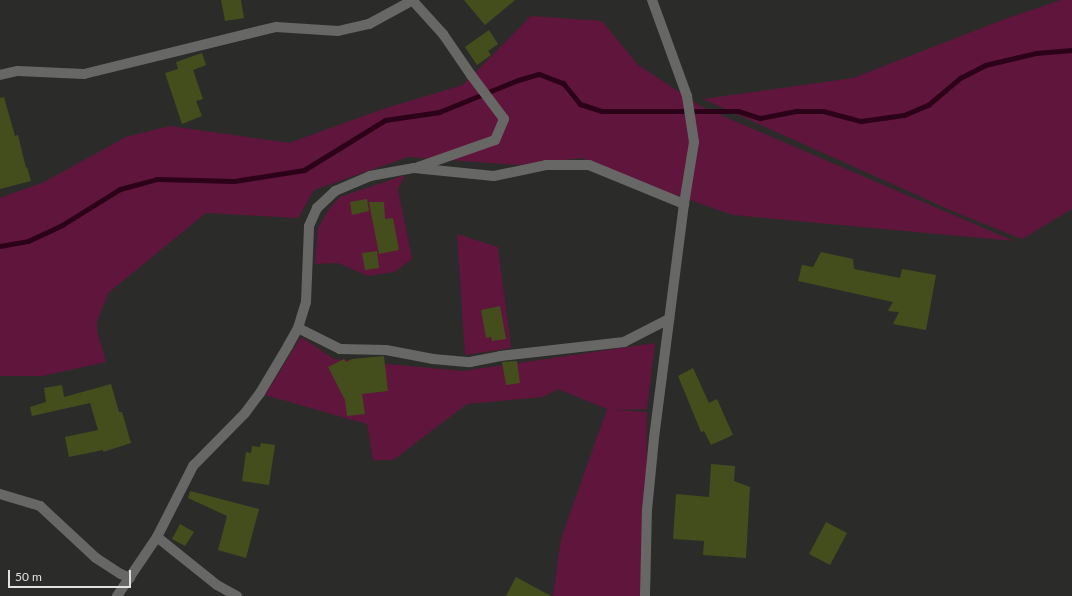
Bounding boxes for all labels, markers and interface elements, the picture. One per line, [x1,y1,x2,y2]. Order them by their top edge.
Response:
scale bar [10,562,133,588]
text: 50 m [15,569,42,584]

